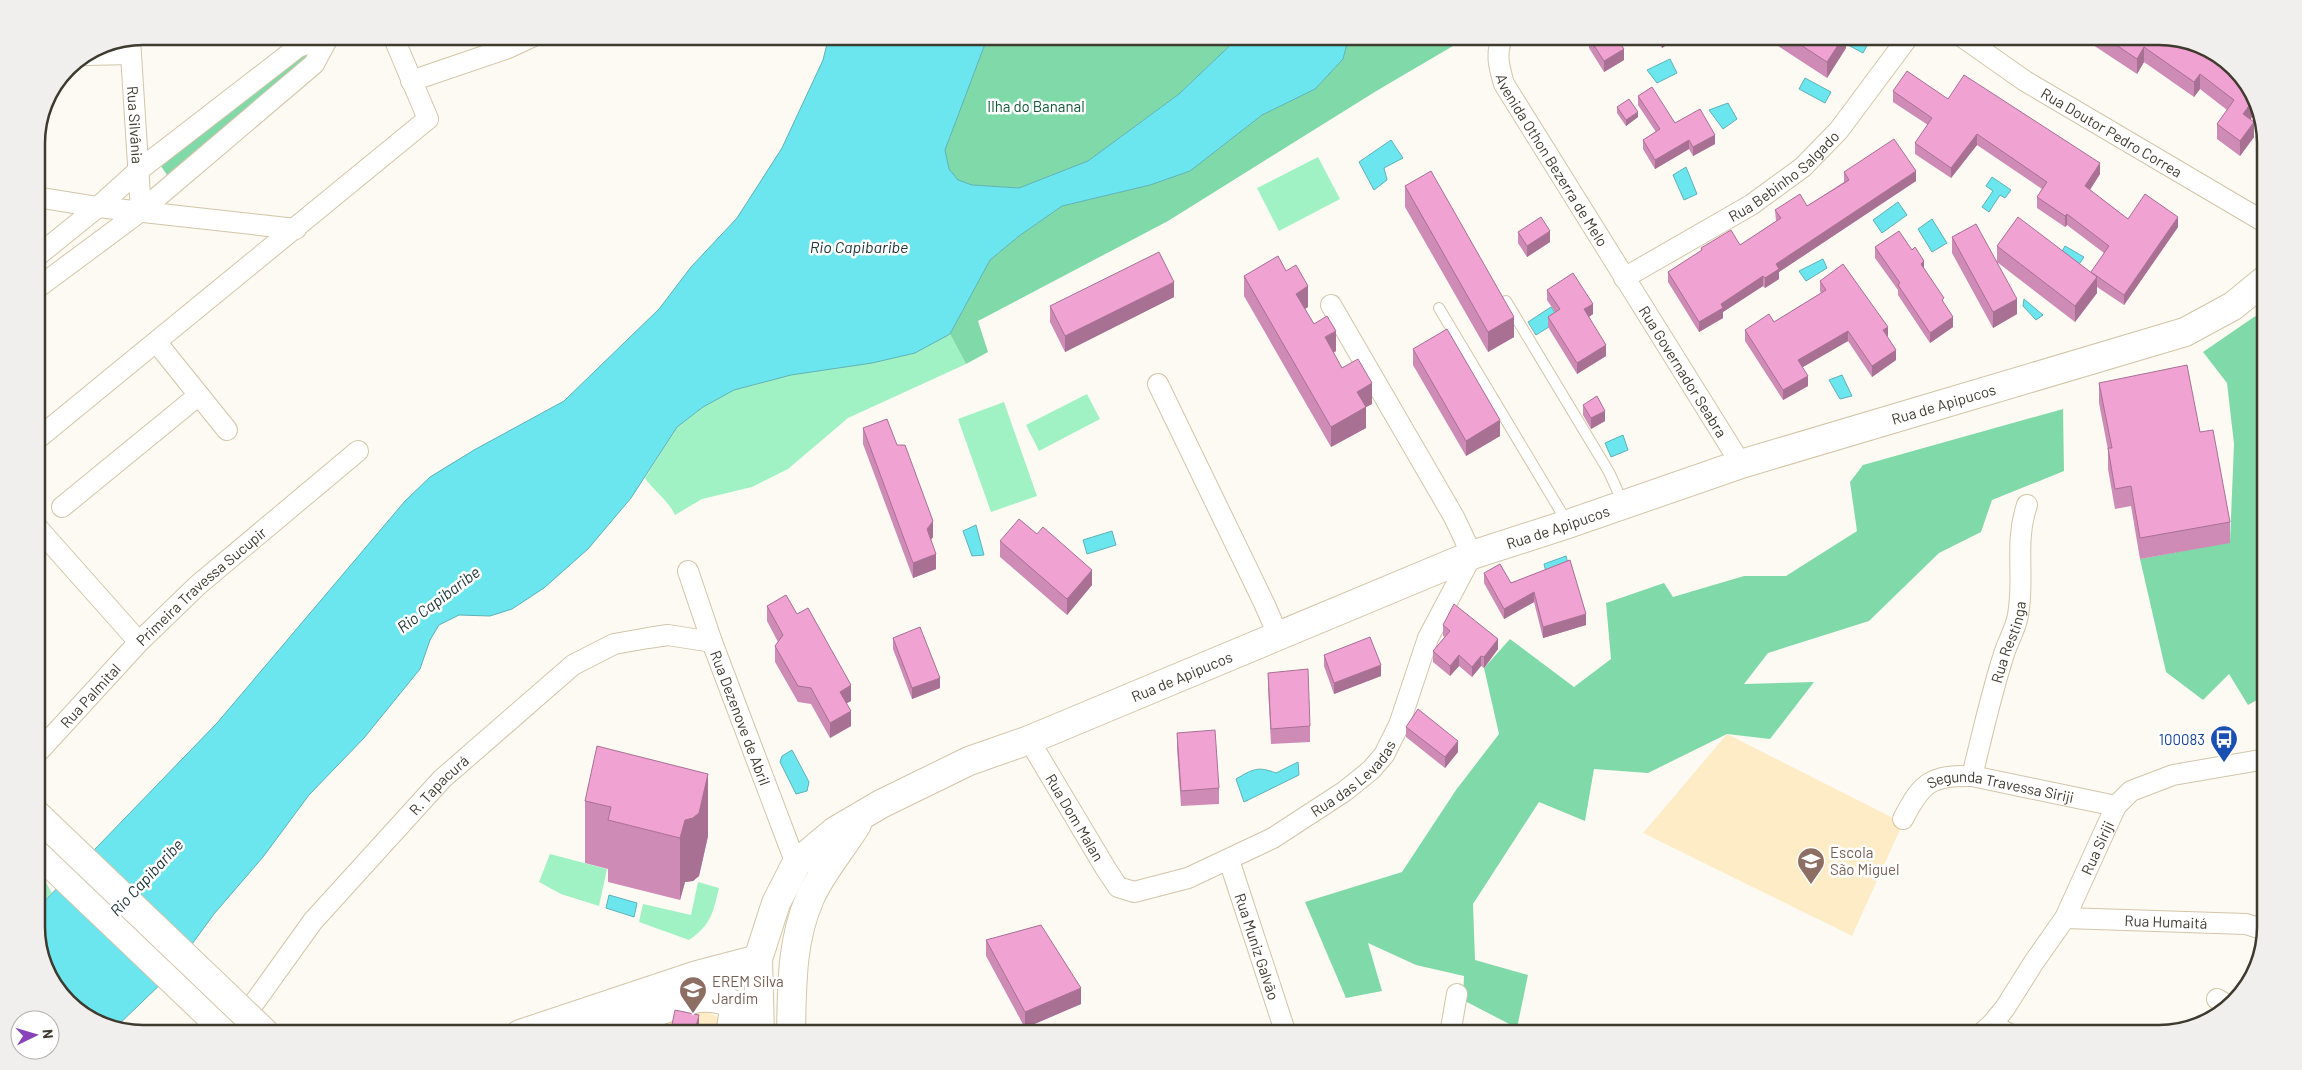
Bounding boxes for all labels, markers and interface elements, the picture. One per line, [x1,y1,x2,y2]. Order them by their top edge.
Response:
street label: Avenida Othon Bezerra de Melo [1492,72,1612,250]
street label: Rua Doutor Pedro Correa [2038,84,2186,181]
street label: Rua Silvânia [124,85,147,164]
park label: Ilha do Bananal [987,97,1085,115]
street label: Rua Bebinho Salgado [1725,127,1843,225]
water label: Rio Capibaribe [810,237,908,256]
street label: Rua Governador Seabra [1635,302,1731,440]
street label: Rua de Apipucos [1889,380,1998,428]
street label: Rua de Apipucos [1504,501,1612,552]
street label: Primeira Travessa Sucupir [132,523,270,649]
water label: Rio Capibaribe [393,562,483,636]
street label: Rua Restinga [1987,600,2029,685]
street label: Rua de Apipucos [1128,647,1235,705]
street label: Rua Dezenove de Abril [707,648,774,788]
street label: Rua Palmital [56,660,124,731]
bus stop icon: 100083 [2209,724,2239,763]
place label: 100083 [2159,730,2205,748]
street label: Rua das Levadas [1307,737,1399,820]
street label: R. Tapacurá [405,751,472,819]
street label: Segunda Travessa Siriji [1923,767,2076,806]
street label: Rua Dom Malan [1042,770,1108,864]
street label: Rua Siriji [2077,818,2117,877]
water label: Rio Capibaribe [105,835,187,919]
place label: Escola São Miguel [1830,843,1900,878]
school or university icon: Escola São Miguel [1796,846,1826,885]
street label: Rua Muniz Galvão [1231,891,1283,1002]
street label: Rua Humaitá [2124,911,2208,932]
place label: EREM Silva Jardim [712,972,784,1007]
school or university icon: EREM Silva Jardim [678,975,708,1014]
north arrow [10,1010,60,1060]
text: N [40,1028,57,1039]

